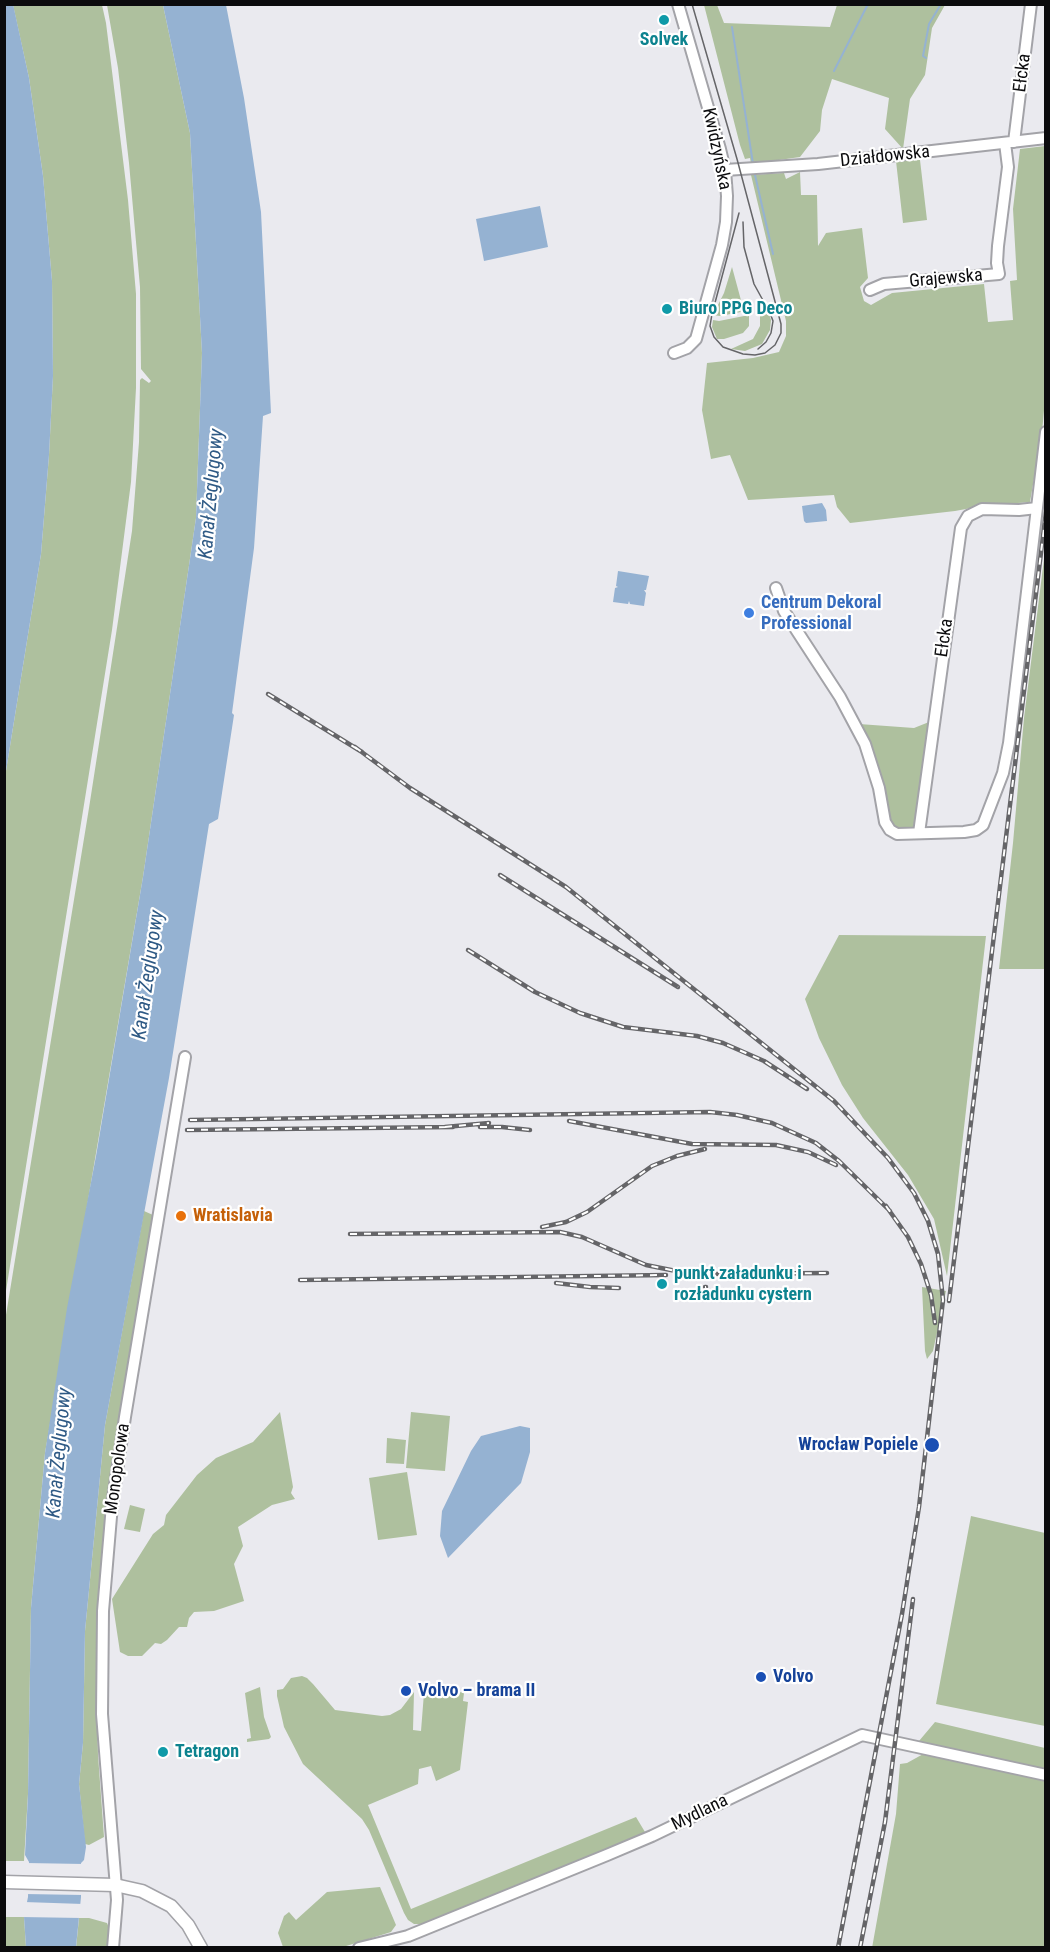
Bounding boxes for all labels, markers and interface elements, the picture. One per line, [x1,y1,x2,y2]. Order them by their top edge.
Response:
marker: Solvek [657,13,671,27]
place label: Solvek [640,29,688,51]
street label: Ełcka [1010,53,1036,93]
street label: Kwidzyńska [697,106,735,192]
street label: Działdowska [839,142,931,172]
street label: Grajewska [908,265,984,293]
place label: Biuro PPG Deco [679,298,792,320]
marker: Biuro PPG Deco [660,302,674,316]
water label: Kanał Żeglugowy [194,428,230,560]
place label: Centrum Dekoral Professional [761,592,882,634]
marker: Centrum Dekoral Professional [742,606,756,620]
street label: Ełcka [932,617,958,659]
water label: Kanał Żeglugowy [128,909,170,1041]
place label: Wratislavia [193,1205,273,1227]
marker: Wratislavia [174,1209,188,1223]
place label: punkt załadunku i rozładunku cystern [674,1263,812,1306]
marker: punkt załadunku i rozładunku cystern [655,1277,669,1291]
water label: Kanał Żeglugowy [42,1387,78,1519]
street label: Monopolowa [101,1422,135,1516]
place label: Wrocław Popiele [798,1434,918,1456]
marker: Wrocław Popiele [923,1436,941,1454]
place label: Volvo [773,1666,813,1688]
marker: Volvo [754,1670,768,1684]
place label: Volvo – brama II [418,1680,535,1702]
marker: Volvo – brama II [399,1684,413,1698]
place label: Tetragon [175,1741,239,1763]
marker: Tetragon [156,1745,170,1759]
street label: Mydlana [668,1790,732,1836]

